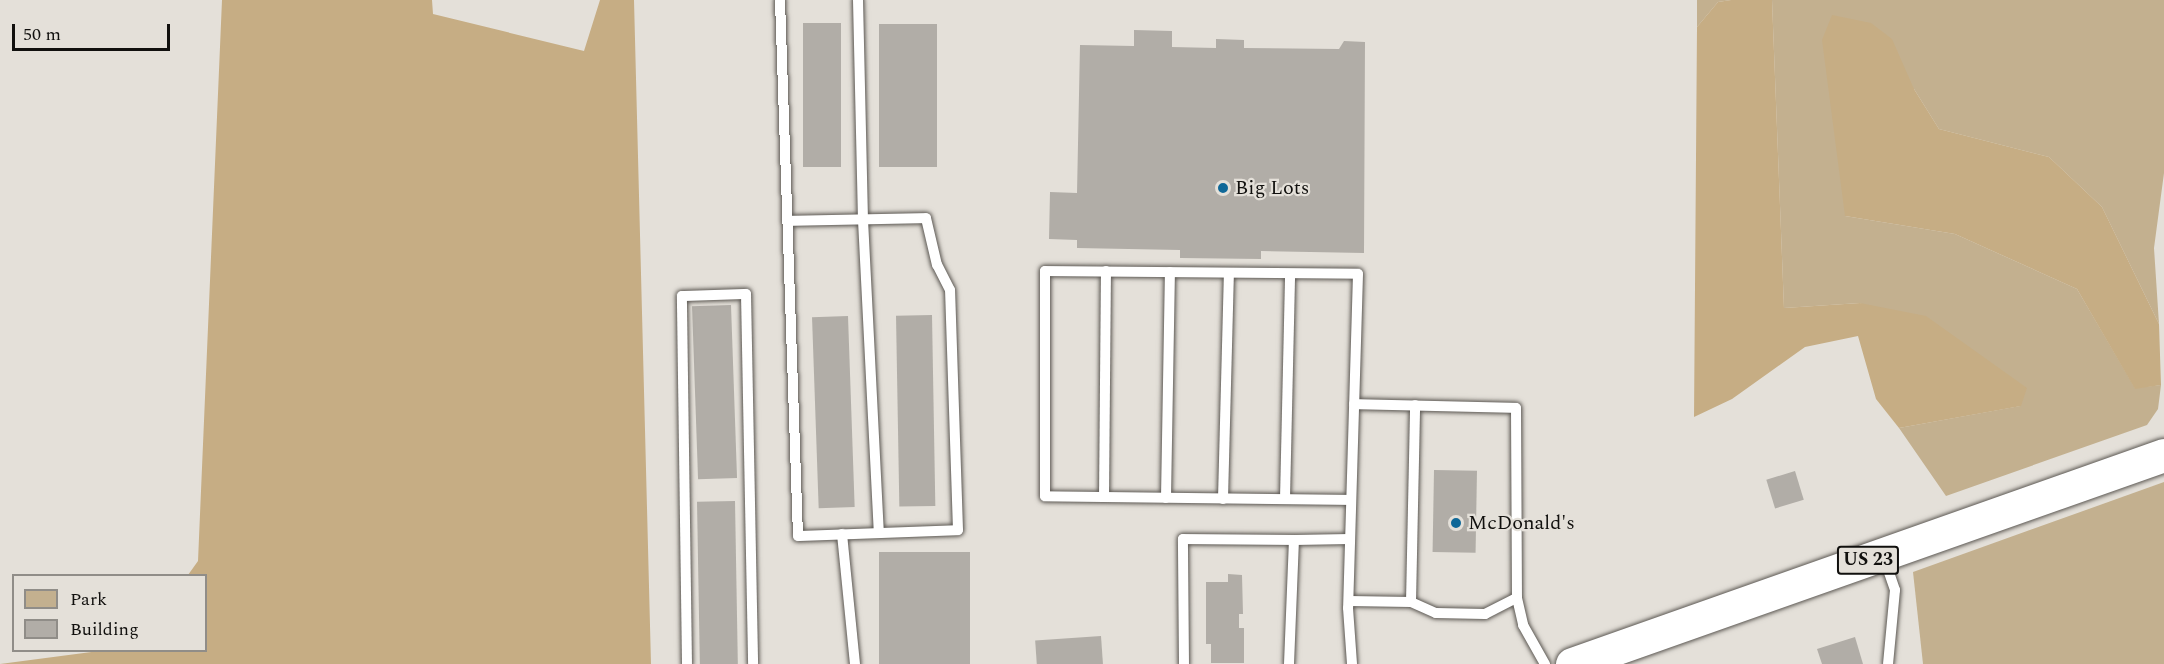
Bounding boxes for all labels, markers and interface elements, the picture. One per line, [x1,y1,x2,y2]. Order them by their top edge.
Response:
scale bar [15,12,172,50]
text: 50 m [23,21,61,48]
place label: Big Lots [1235,176,1309,200]
marker: Big Lots [1216,181,1230,195]
place label: McDonald's [1468,511,1575,535]
marker: McDonald's [1449,516,1463,530]
road number: US 23 [1836,545,1900,575]
legend [12,574,207,652]
text: Park [70,586,107,613]
text: Building [70,616,139,643]

